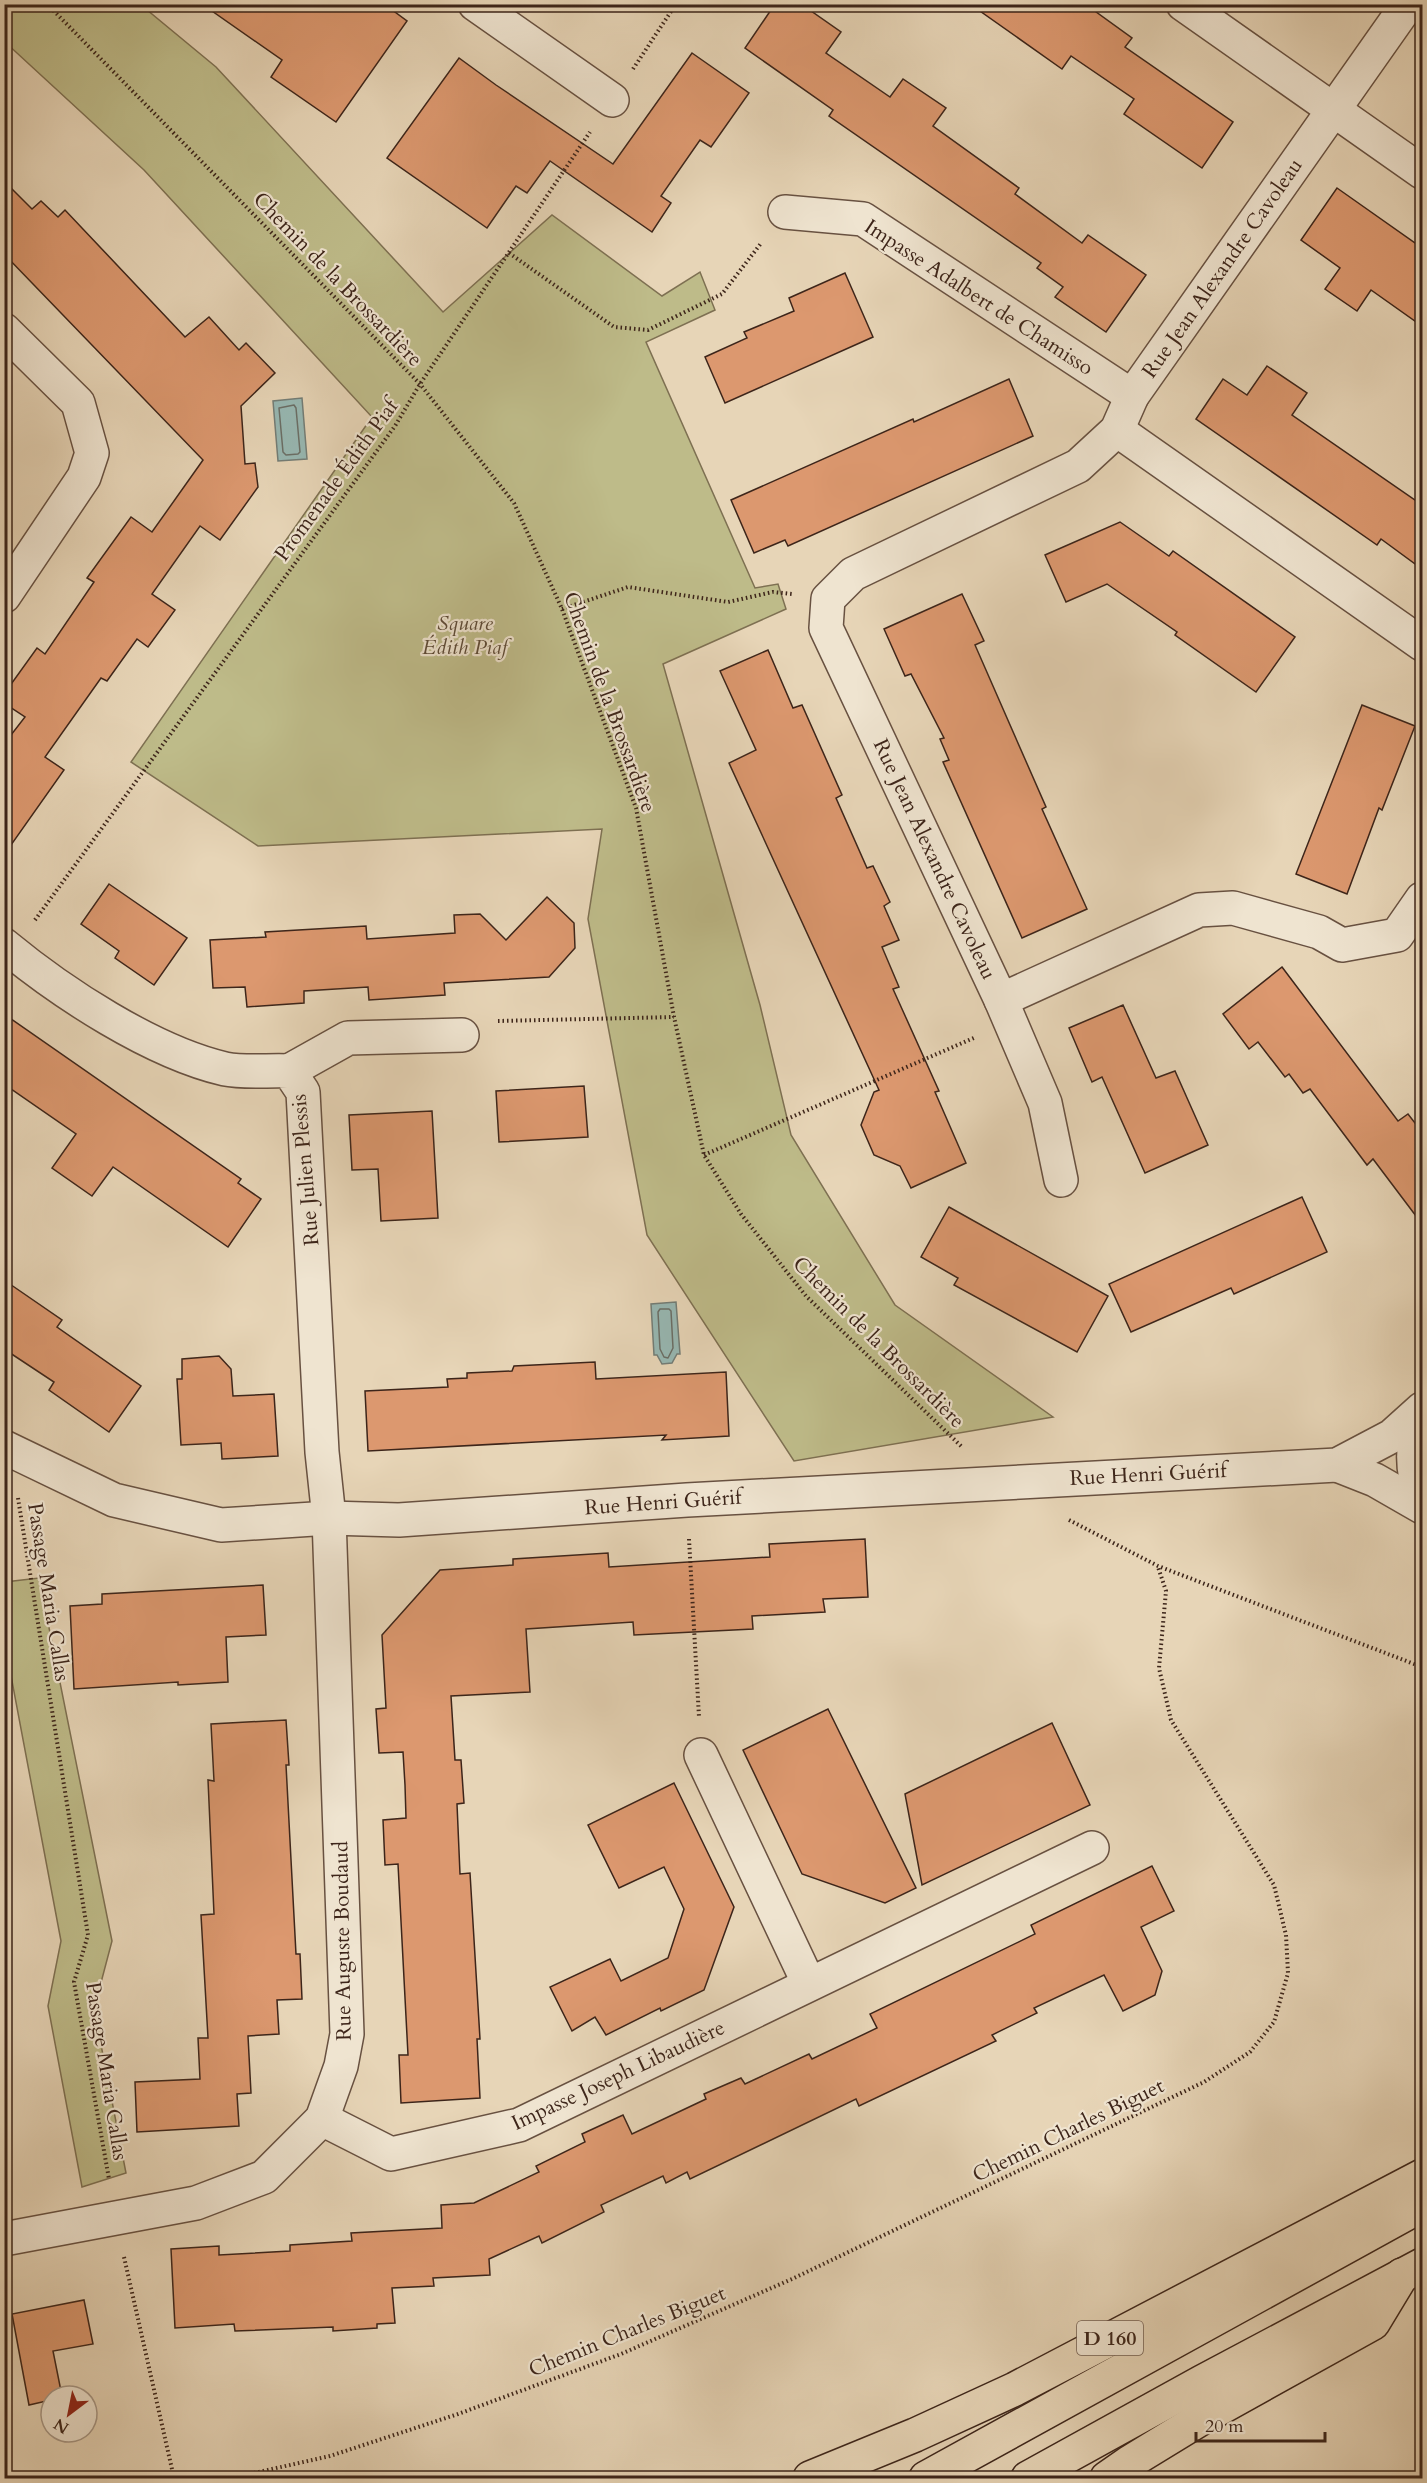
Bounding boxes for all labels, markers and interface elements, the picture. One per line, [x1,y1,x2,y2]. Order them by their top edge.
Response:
street label: Rue Jean Alexandre Cavoleau [1135,152,1310,384]
street label: Chemin de la Brossardière [246,186,429,373]
street label: Impasse Adalbert de Chamisso [859,212,1099,382]
street label: Promenade Édith Piaf [268,390,407,567]
street label: Chemin de la Brossardière [556,588,663,816]
park label: Square Édith Piaf [422,609,512,662]
street label: Rue Jean Alexandre Cavoleau [866,734,1003,984]
street label: Rue Julien Plessis [284,1093,327,1247]
street label: Chemin de la Brossardière [786,1250,971,1435]
street label: Rue Henri Guérif [1069,1456,1231,1493]
street label: Rue Henri Guérif [584,1482,746,1522]
street label: Passage Maria Callas [20,1501,77,1684]
street label: Rue Auguste Boudaud [326,1841,359,2041]
street label: Passage Maria Callas [78,1980,135,2163]
street label: Impasse Joseph Libaudière [507,2013,729,2138]
street label: Chemin Charles Biguet [968,2071,1169,2189]
street label: Chemin Charles Biguet [524,2279,730,2384]
road number: D 160 [1077,2321,1143,2355]
north arrow [39,2384,99,2444]
scale bar [1196,2405,1325,2443]
text: N [50,2413,73,2439]
text: 20 m [1205,2414,1244,2439]

